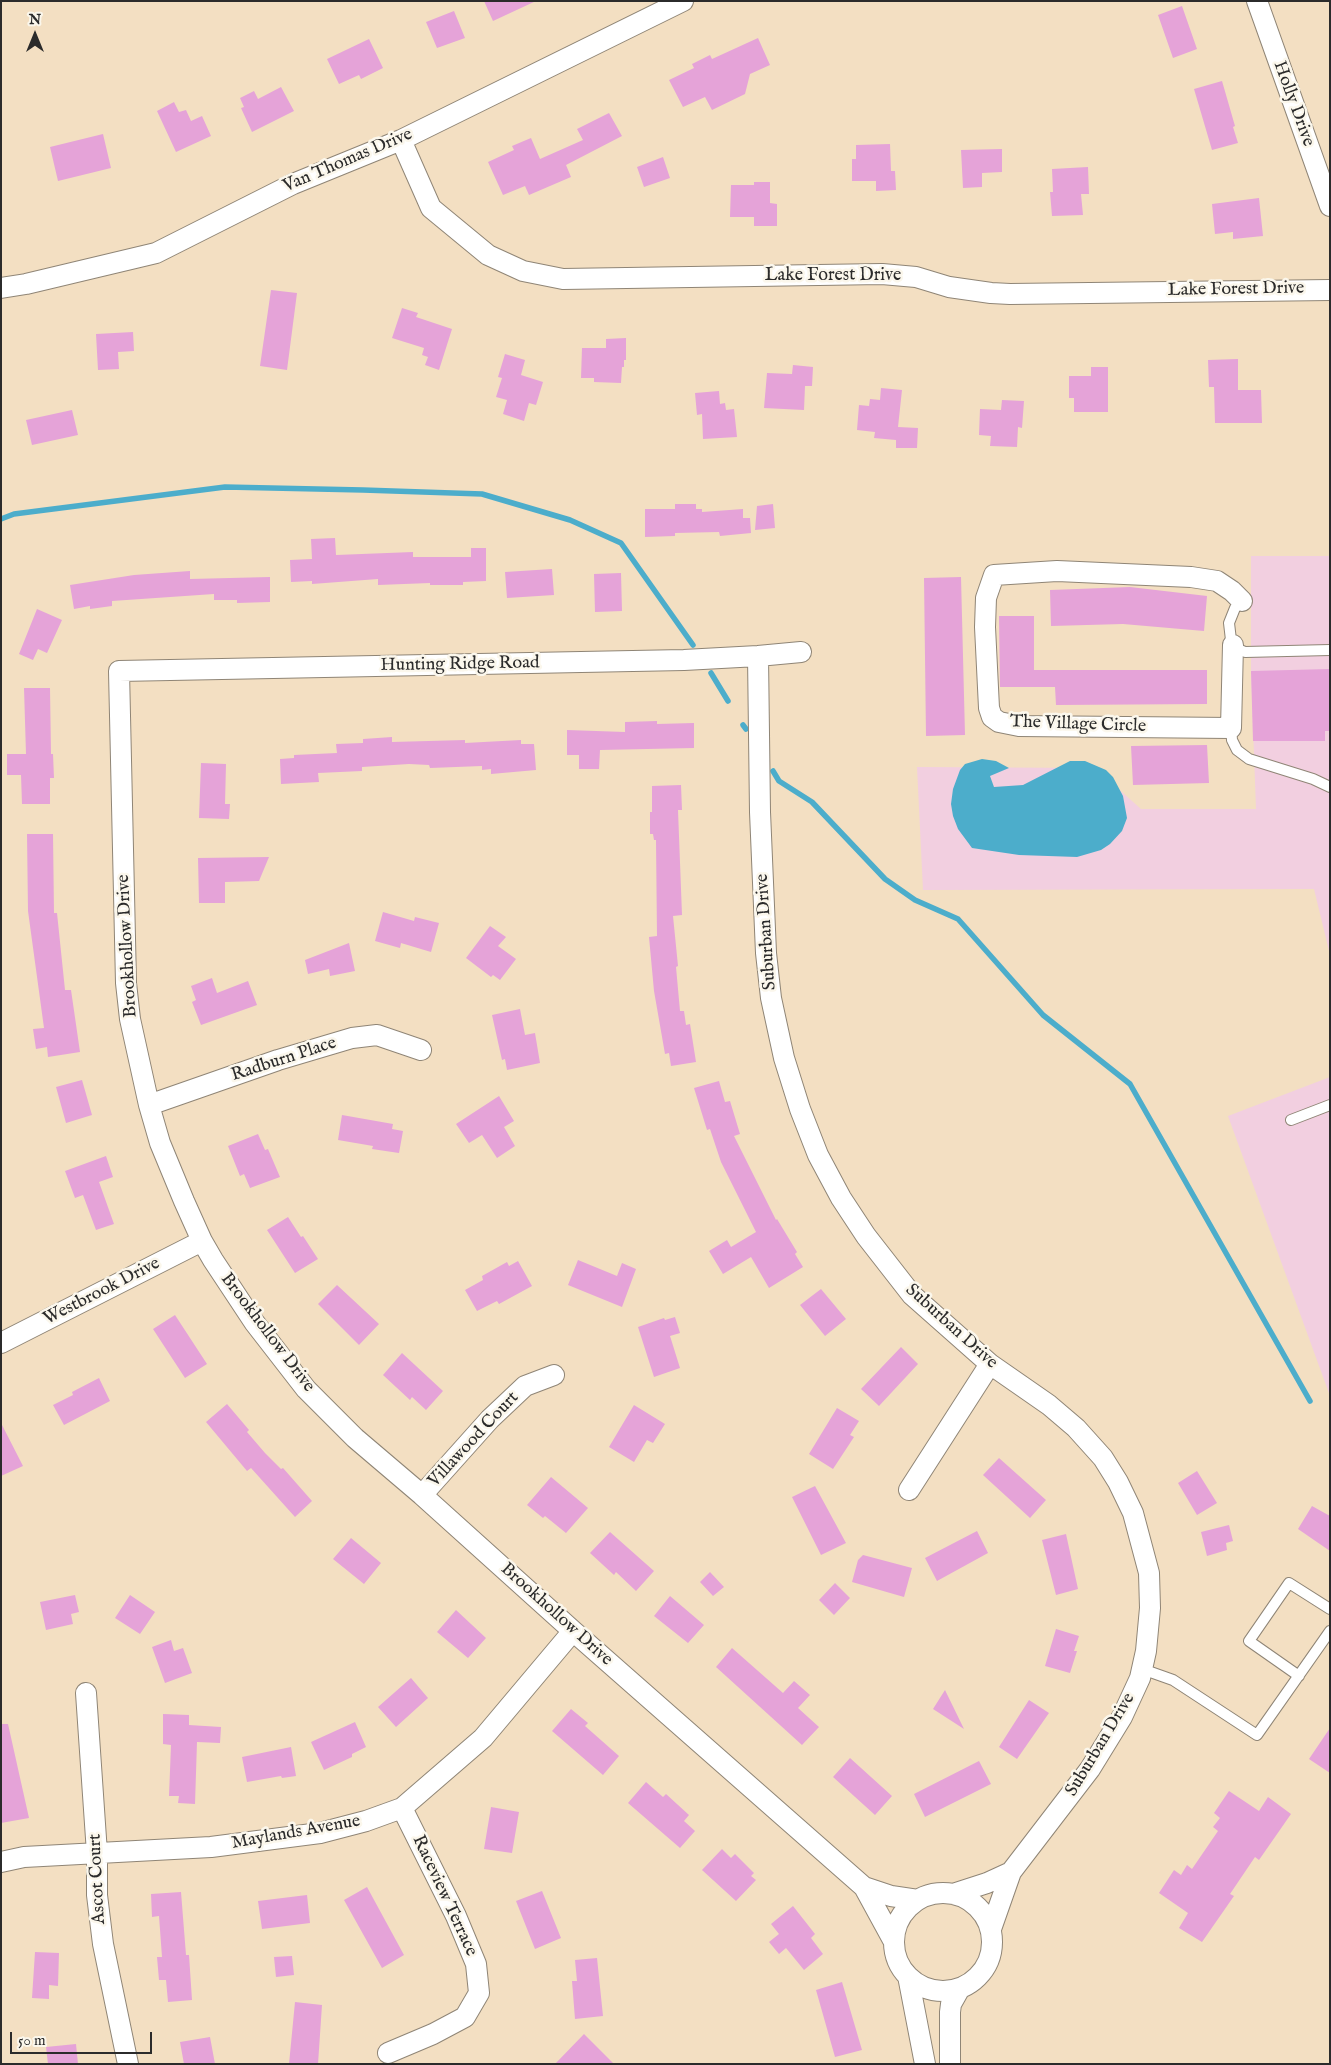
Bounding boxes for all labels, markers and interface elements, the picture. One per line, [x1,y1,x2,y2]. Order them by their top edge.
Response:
north arrow [10,10,60,60]
text: N [29,11,41,29]
street label: Holly Drive [1268,58,1318,150]
street label: Van Thomas Drive [280,124,416,198]
street label: Lake Forest Drive [765,265,901,287]
street label: Lake Forest Drive [1168,278,1304,302]
street label: Hunting Ridge Road [380,653,540,677]
street label: The Village Circle [1010,712,1146,738]
street label: Suburban Drive [752,873,782,991]
street label: Brookhollow Drive [113,874,143,1018]
street label: Radburn Place [229,1033,339,1087]
street label: Westbrook Drive [40,1253,164,1331]
street label: Brookhollow Drive [215,1269,319,1397]
street label: Suburban Drive [900,1280,1002,1374]
street label: Villawood Court [424,1388,524,1492]
street label: Brookhollow Drive [495,1559,617,1671]
street label: Suburban Drive [1062,1689,1140,1801]
street label: Maylands Avenue [230,1811,362,1855]
street label: Raceview Terrace [407,1832,481,1960]
street label: Ascot Court [85,1833,111,1925]
scale bar [12,2022,155,2054]
text: 50 m [18,2031,46,2050]

